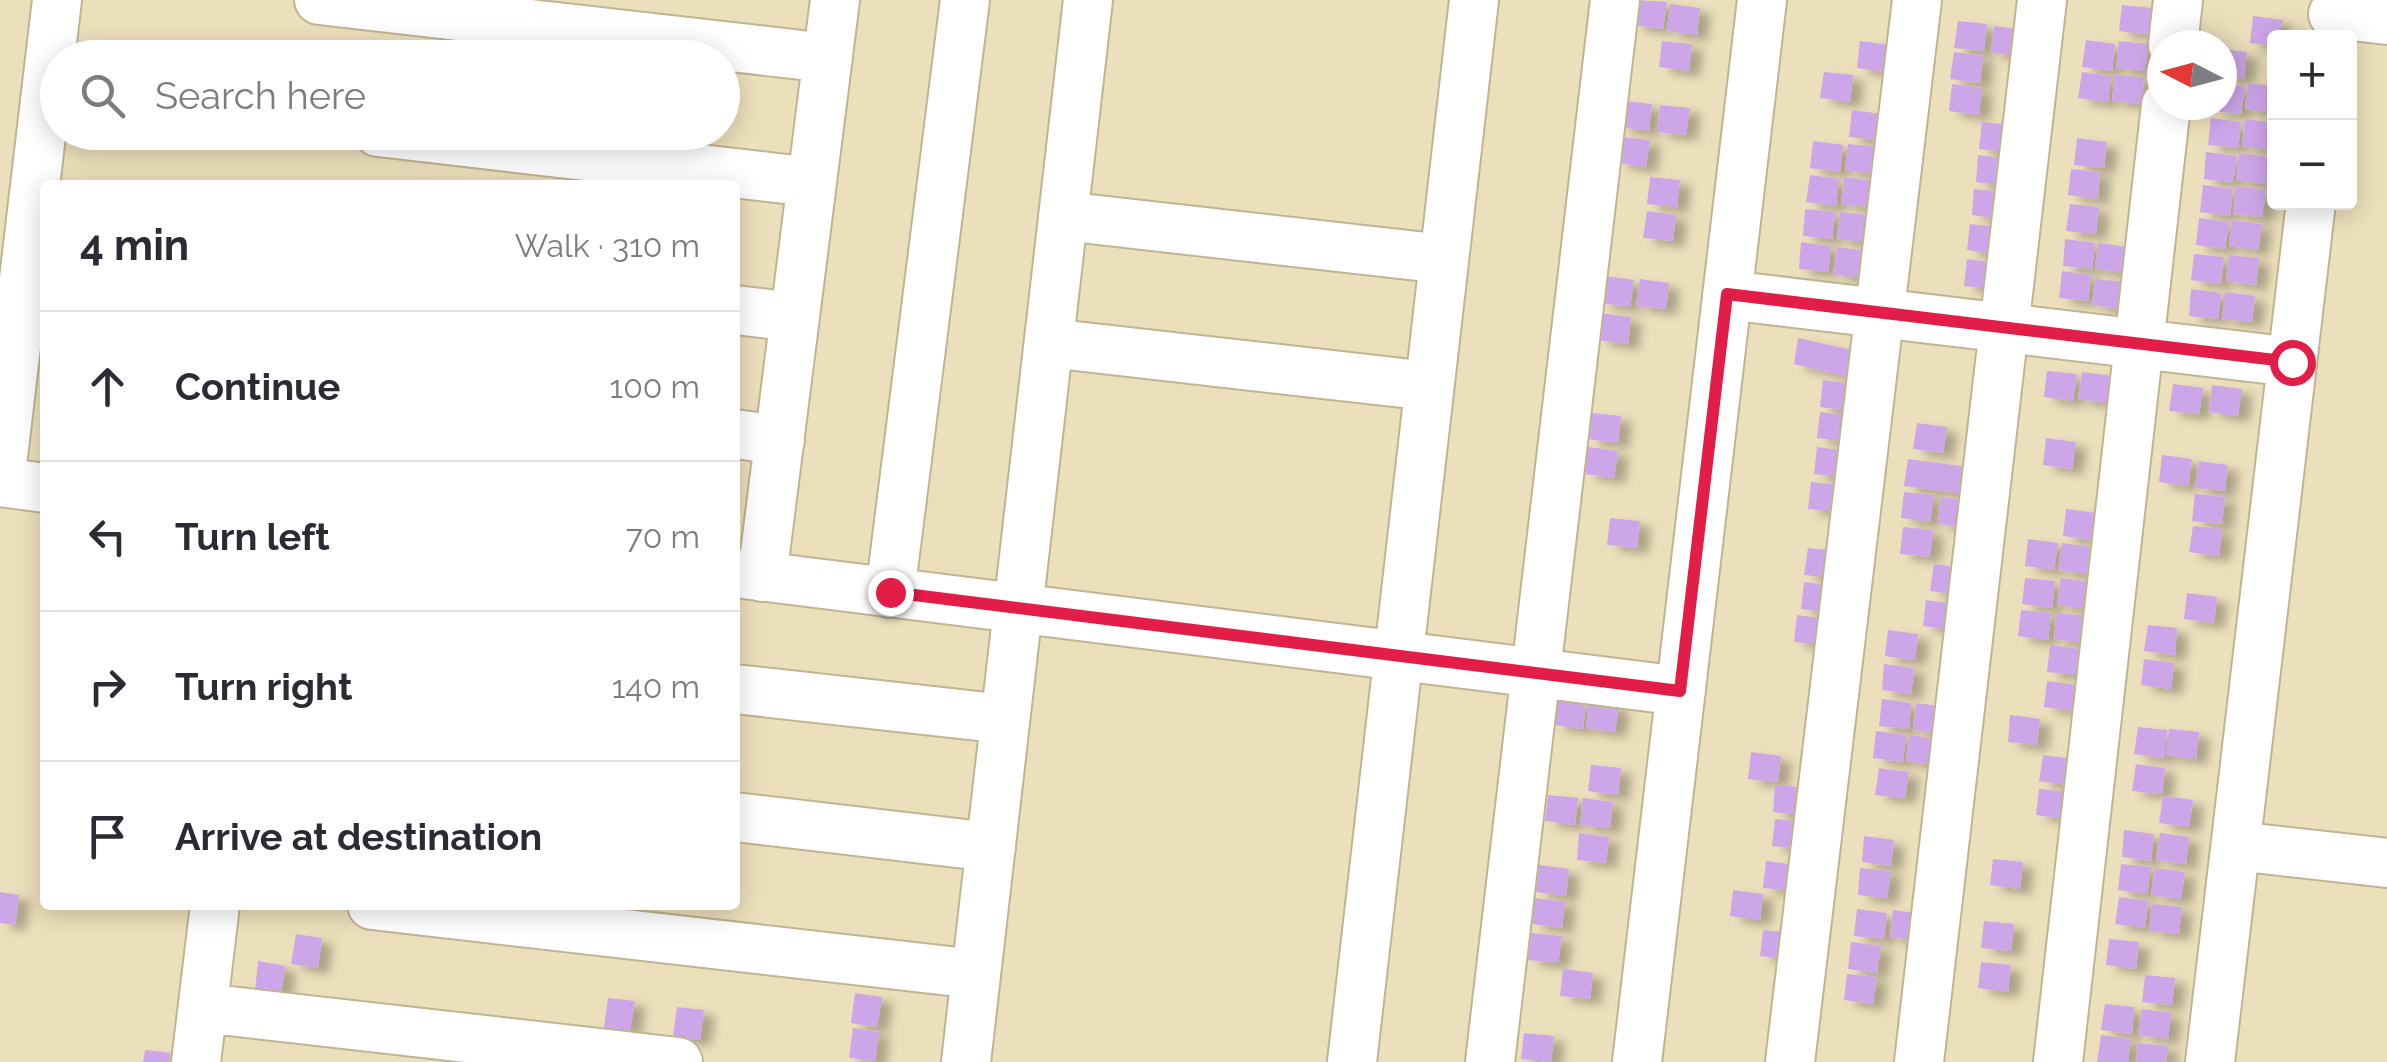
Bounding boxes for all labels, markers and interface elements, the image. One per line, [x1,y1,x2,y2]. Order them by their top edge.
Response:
north arrow [2147,30,2237,120]
map controls [2267,30,2357,210]
button: + [2267,30,2357,120]
search box [40,40,740,150]
icon: search [75,68,130,123]
text: Search here [155,73,366,118]
button: − [2267,120,2357,210]
text: 4 min [80,221,189,270]
text: Walk · 310 m [515,227,700,264]
route start [2270,340,2316,386]
icon: ahead [80,359,135,414]
text: Continue [175,364,340,409]
text: 100 m [610,368,700,405]
icon: left [80,509,135,564]
text: Turn left [175,514,330,559]
text: 70 m [626,518,700,555]
route end [868,570,914,616]
icon: right [80,659,135,714]
text: Turn right [175,664,352,709]
text: 140 m [612,668,700,705]
icon: arrive [80,809,135,864]
text: Arrive at destination [175,814,542,859]

